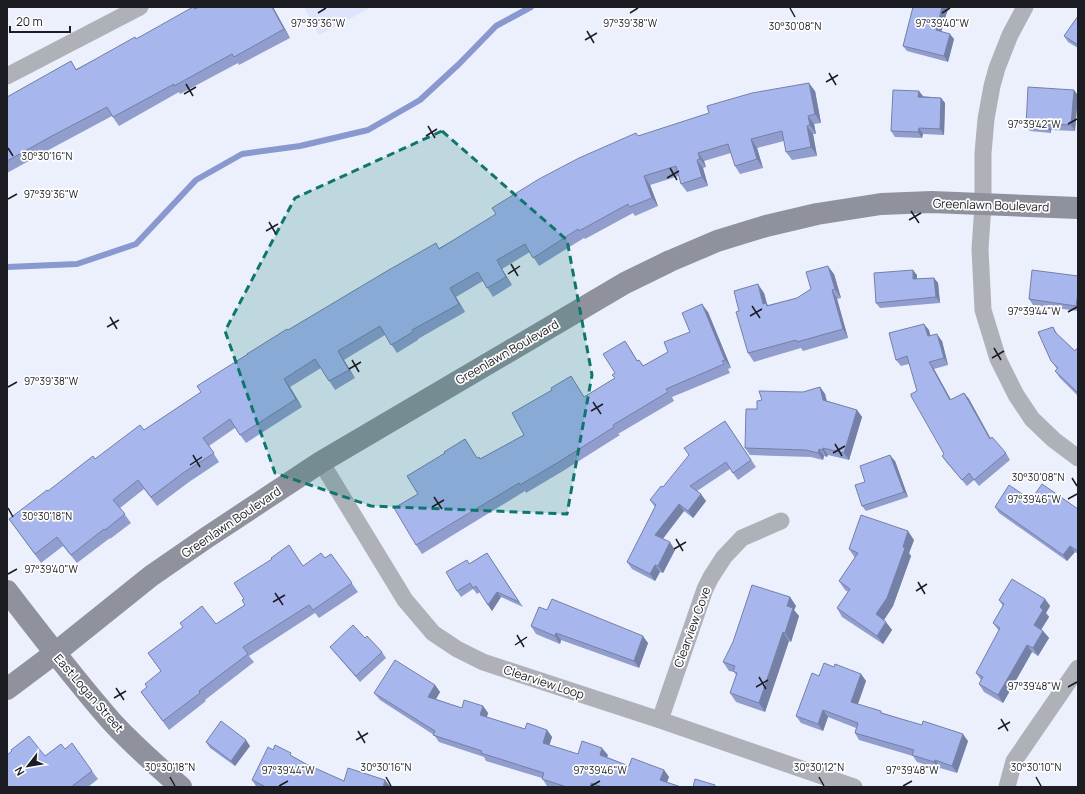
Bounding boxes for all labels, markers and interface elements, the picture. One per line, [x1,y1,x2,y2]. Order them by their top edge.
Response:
scale bar [10,8,70,34]
text: 20 m [16,13,43,30]
text: 97°39'36"W [291,16,346,30]
text: 97°39'38"W [603,16,658,30]
text: 97°39'40"W [915,16,969,30]
text: 30°30'08"N [769,19,821,33]
text: 97°39'42"W [1007,117,1061,131]
text: 30°30'16"N [22,149,73,163]
text: 97°39'36"W [24,187,79,201]
street label: Greenlawn Boulevard [932,194,1050,216]
text: 97°39'44"W [1007,304,1061,318]
street label: Greenlawn Boulevard [452,316,562,388]
text: 97°39'38"W [24,374,79,388]
text: 30°30'08"N [1012,470,1064,484]
street label: Greenlawn Boulevard [178,482,284,562]
text: 97°39'46"W [1007,492,1061,506]
text: 30°30'18"N [22,509,72,523]
text: 97°39'40"W [24,562,78,576]
street label: Clearview Cove [669,584,715,670]
street label: East Logan Street [50,650,128,736]
street label: Clearview Loop [501,661,587,703]
text: 97°39'48"W [1007,679,1061,693]
north arrow [8,746,48,786]
text: 30°30'18"N [145,760,195,774]
text: 30°30'16"N [361,760,412,774]
text: 30°30'12"N [794,760,844,774]
text: 30°30'10"N [1011,760,1061,774]
text: 97°39'44"W [261,763,315,777]
text: 97°39'46"W [573,763,627,777]
text: 97°39'48"W [885,763,939,777]
text: N [10,764,27,779]

